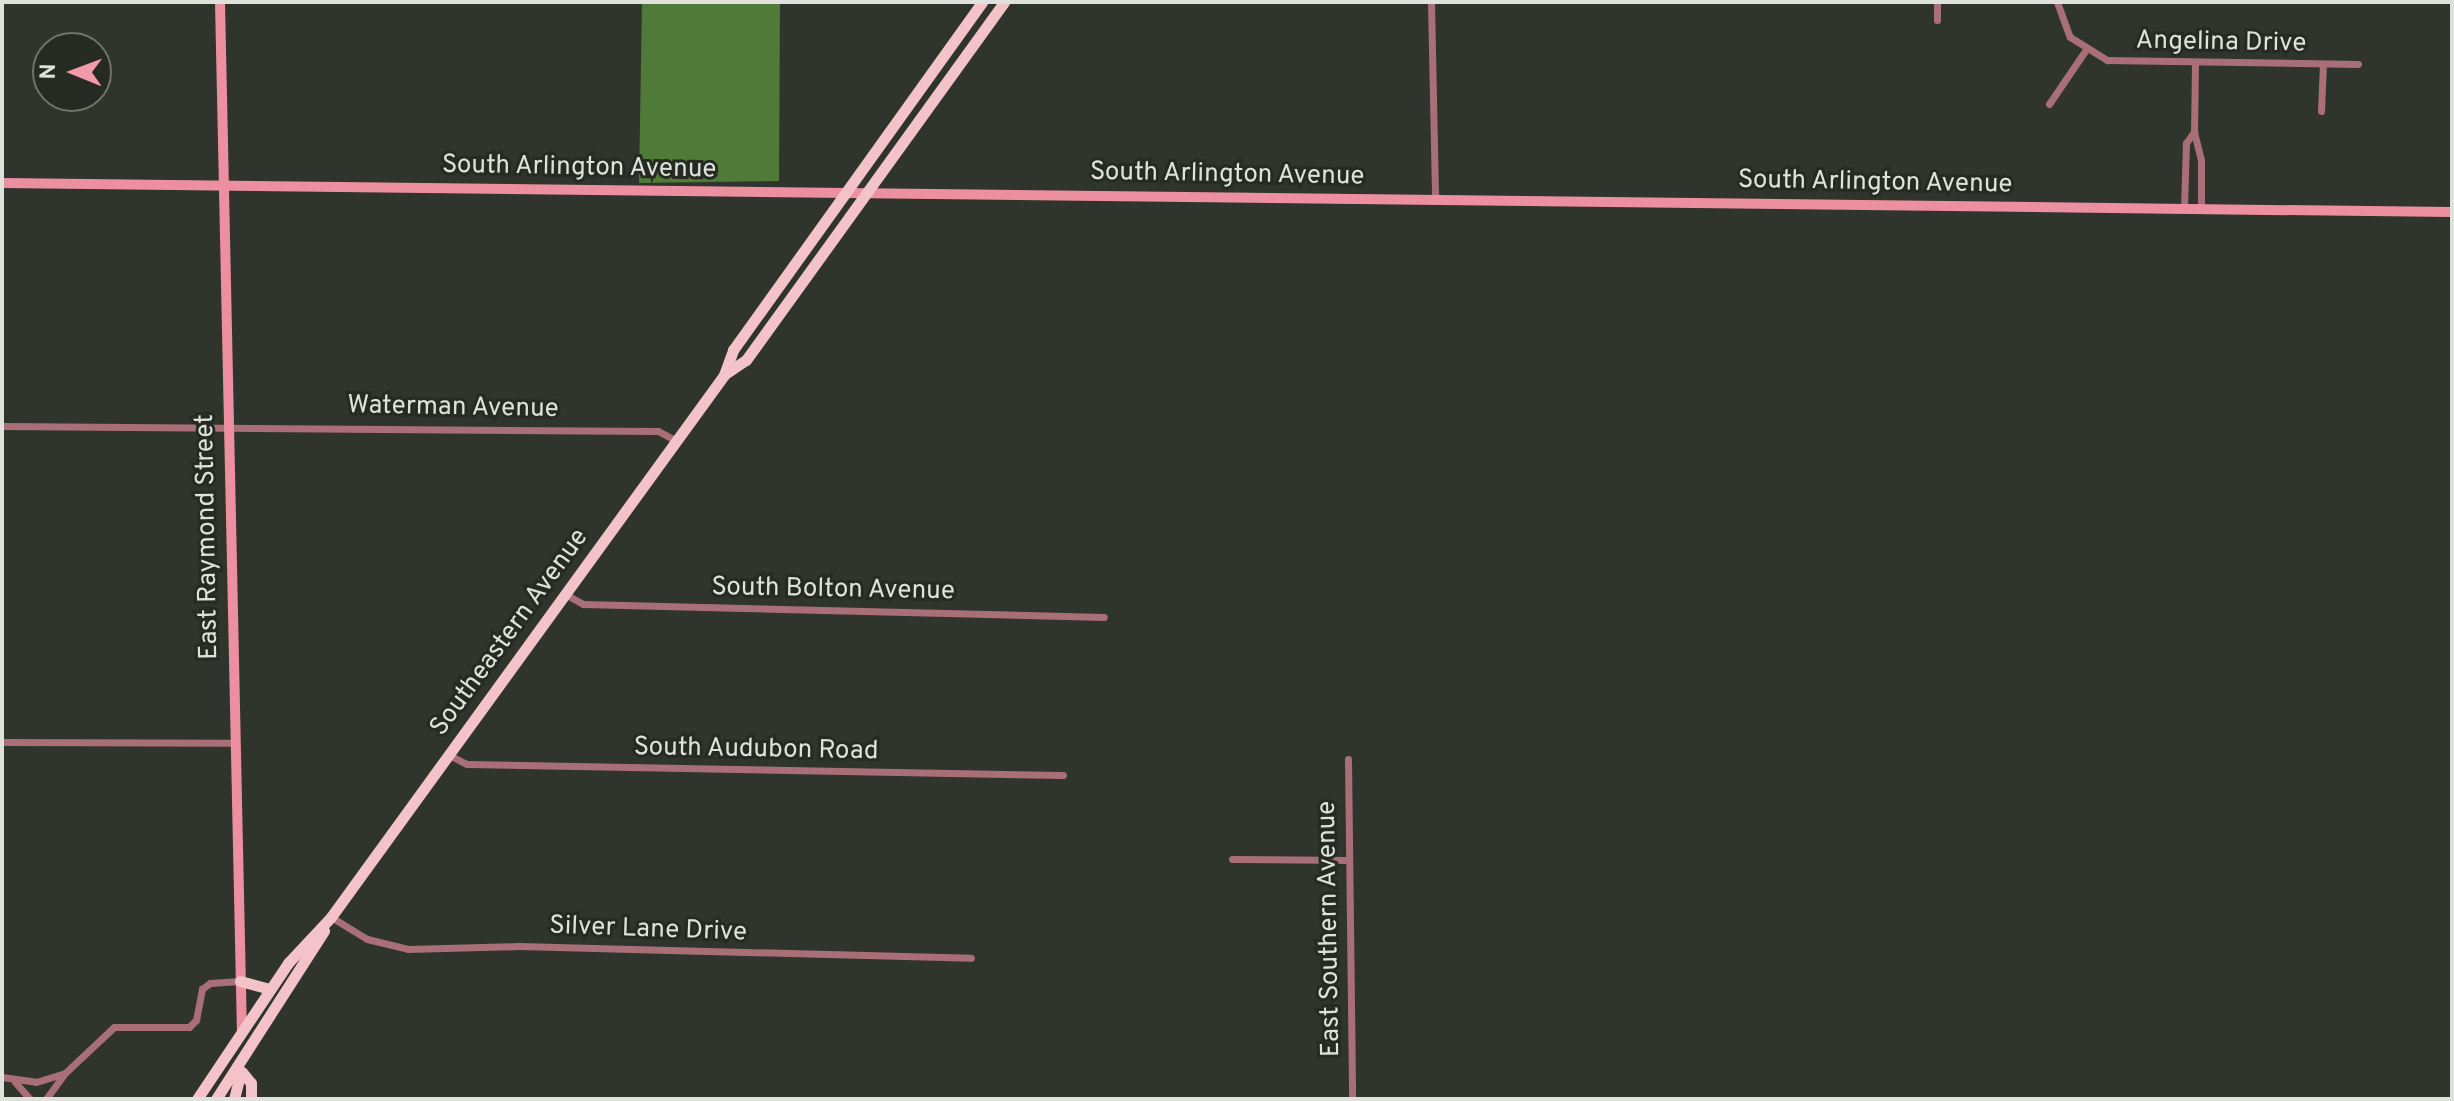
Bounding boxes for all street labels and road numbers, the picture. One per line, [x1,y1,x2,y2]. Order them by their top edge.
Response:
street label: Angelina Drive [2135,26,2307,60]
street label: South Arlington Avenue [440,150,718,186]
street label: South Arlington Avenue [1088,157,1366,193]
street label: South Arlington Avenue [1736,165,2014,201]
street label: Waterman Avenue [347,391,559,425]
street label: East Raymond Street [190,414,226,660]
street label: Southeastern Avenue [424,523,596,743]
street label: South Bolton Avenue [710,572,956,608]
street label: South Audubon Road [633,732,879,768]
street label: East Southern Avenue [1312,800,1348,1058]
street label: Silver Lane Drive [549,911,747,949]

